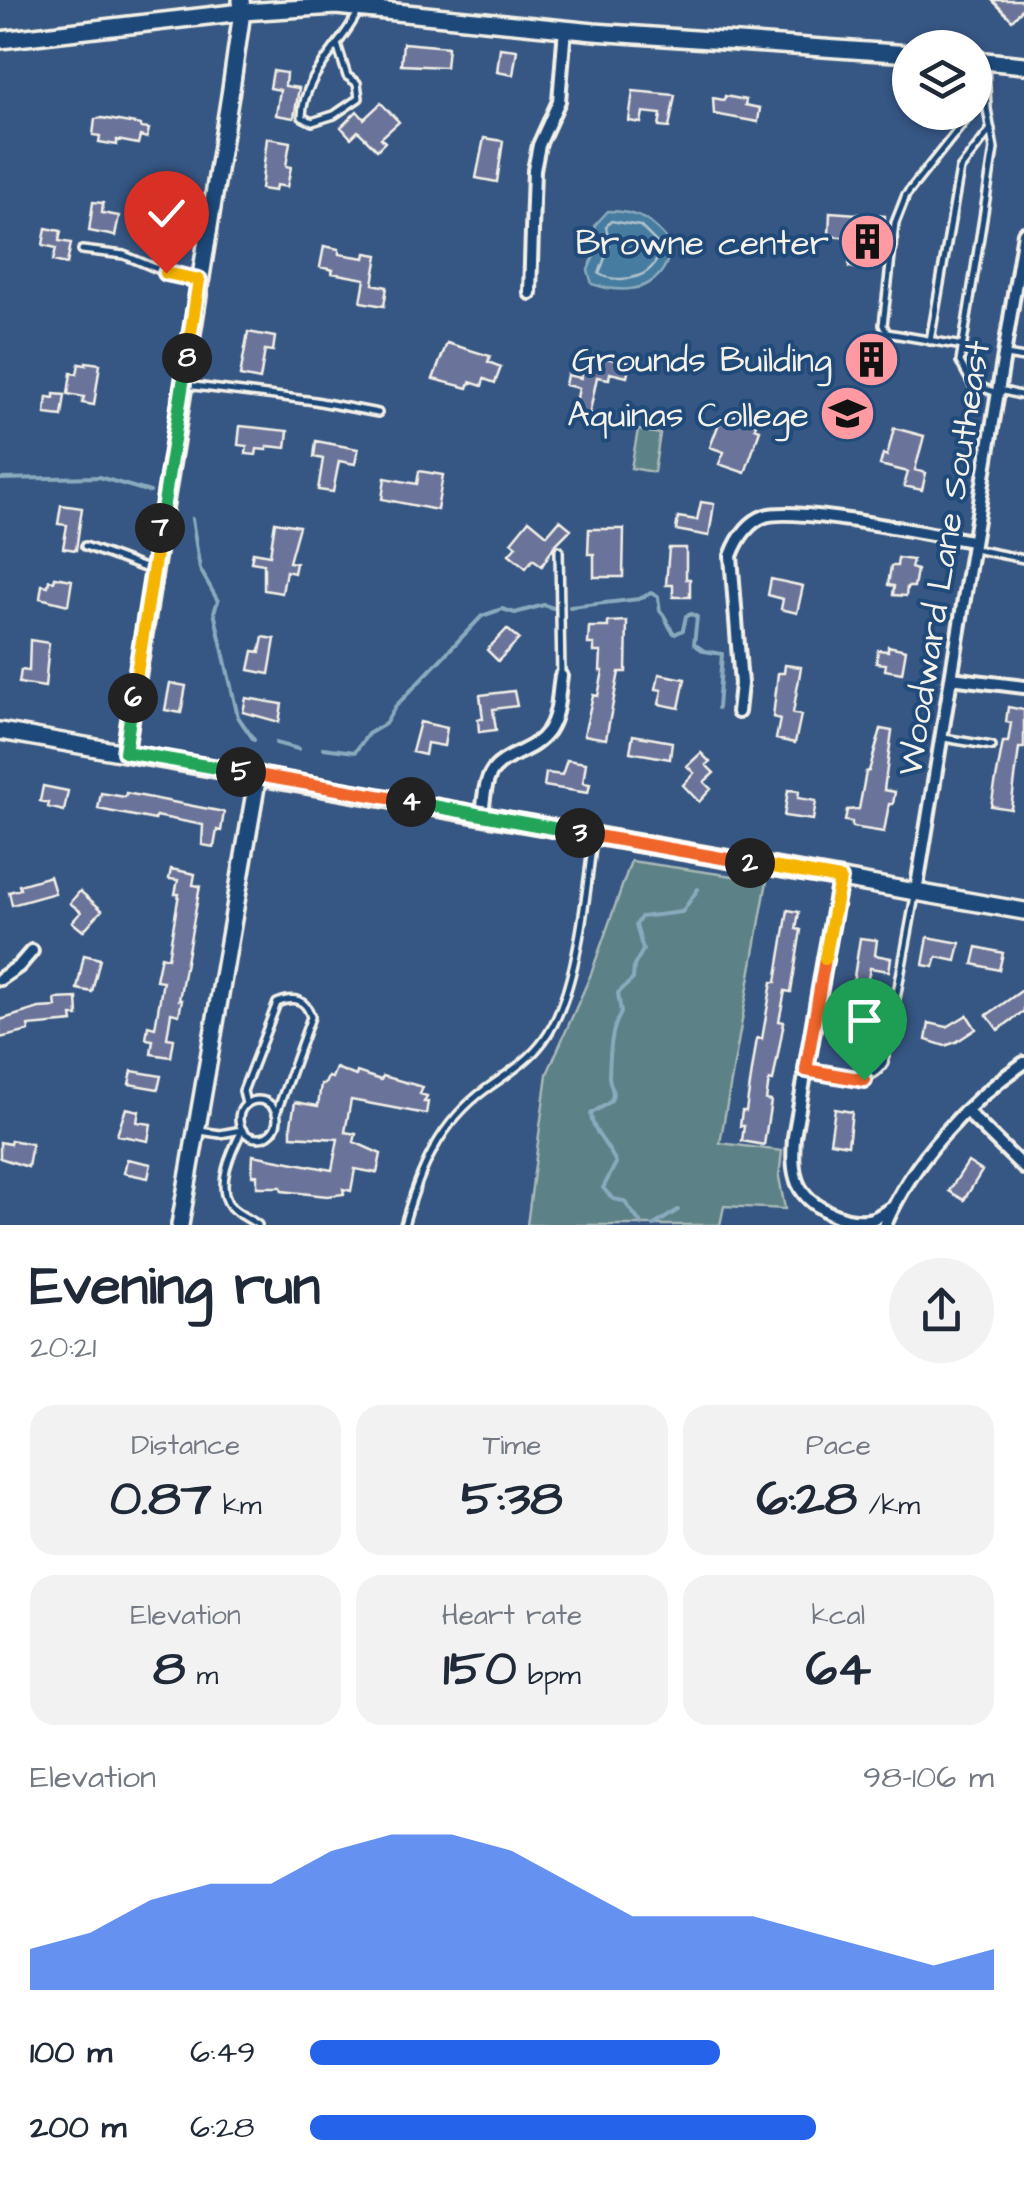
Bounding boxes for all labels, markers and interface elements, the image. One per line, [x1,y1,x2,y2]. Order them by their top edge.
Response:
map controls [892,30,992,130]
button: layers [892,30,992,130]
pin [124,171,209,274]
icon: check [139,186,194,241]
building icon: Browne center [838,212,898,272]
place label: Browne center [575,219,829,268]
building icon: Grounds Building [841,329,901,389]
pin: 8 [162,333,212,383]
place label: Grounds Building [572,336,832,387]
street label: Woodward Lane Southeast [886,337,1003,779]
text: 8 [178,338,196,377]
school or university icon: Aquinas College [818,384,878,444]
place label: Aquinas College [567,391,809,442]
pin: 7 [135,503,185,553]
text: 7 [151,508,169,547]
pin: 6 [108,673,158,723]
text: 6 [124,678,142,717]
pin: 5 [216,747,266,797]
text: 5 [231,752,251,791]
pin: 4 [386,777,436,827]
text: 4 [401,782,421,821]
pin: 3 [555,808,605,858]
text: 3 [573,813,587,852]
pin: 2 [725,838,775,888]
text: 2 [742,843,758,882]
pin [822,978,907,1081]
icon: arrive [837,993,892,1048]
text: Evening run [30,1249,320,1325]
button: share [889,1258,994,1363]
text: 20:21 [30,1325,96,1370]
text: Distance [131,1426,240,1465]
text: Time [483,1426,541,1465]
text: Pace [806,1426,871,1465]
text: 0.87 [110,1465,211,1534]
text: 5:38 [461,1465,563,1534]
text: 6:28 [756,1465,857,1534]
text: km [211,1486,262,1525]
text: /km [857,1486,920,1525]
text: Elevation [131,1596,241,1635]
text: Heart rate [442,1596,582,1635]
text: kcal [812,1596,865,1635]
text: 8 [153,1635,185,1704]
text: 150 [443,1635,517,1704]
text: 64 [806,1635,871,1704]
text: m [185,1656,218,1695]
text: bpm [517,1656,581,1695]
text: Elevation [30,1755,156,1800]
text: 98–106 m [863,1755,994,1800]
text: 100 m [30,2030,112,2075]
text: 6:49 [190,2030,255,2075]
text: 200 m [30,2105,126,2150]
text: 6:28 [190,2105,254,2150]

